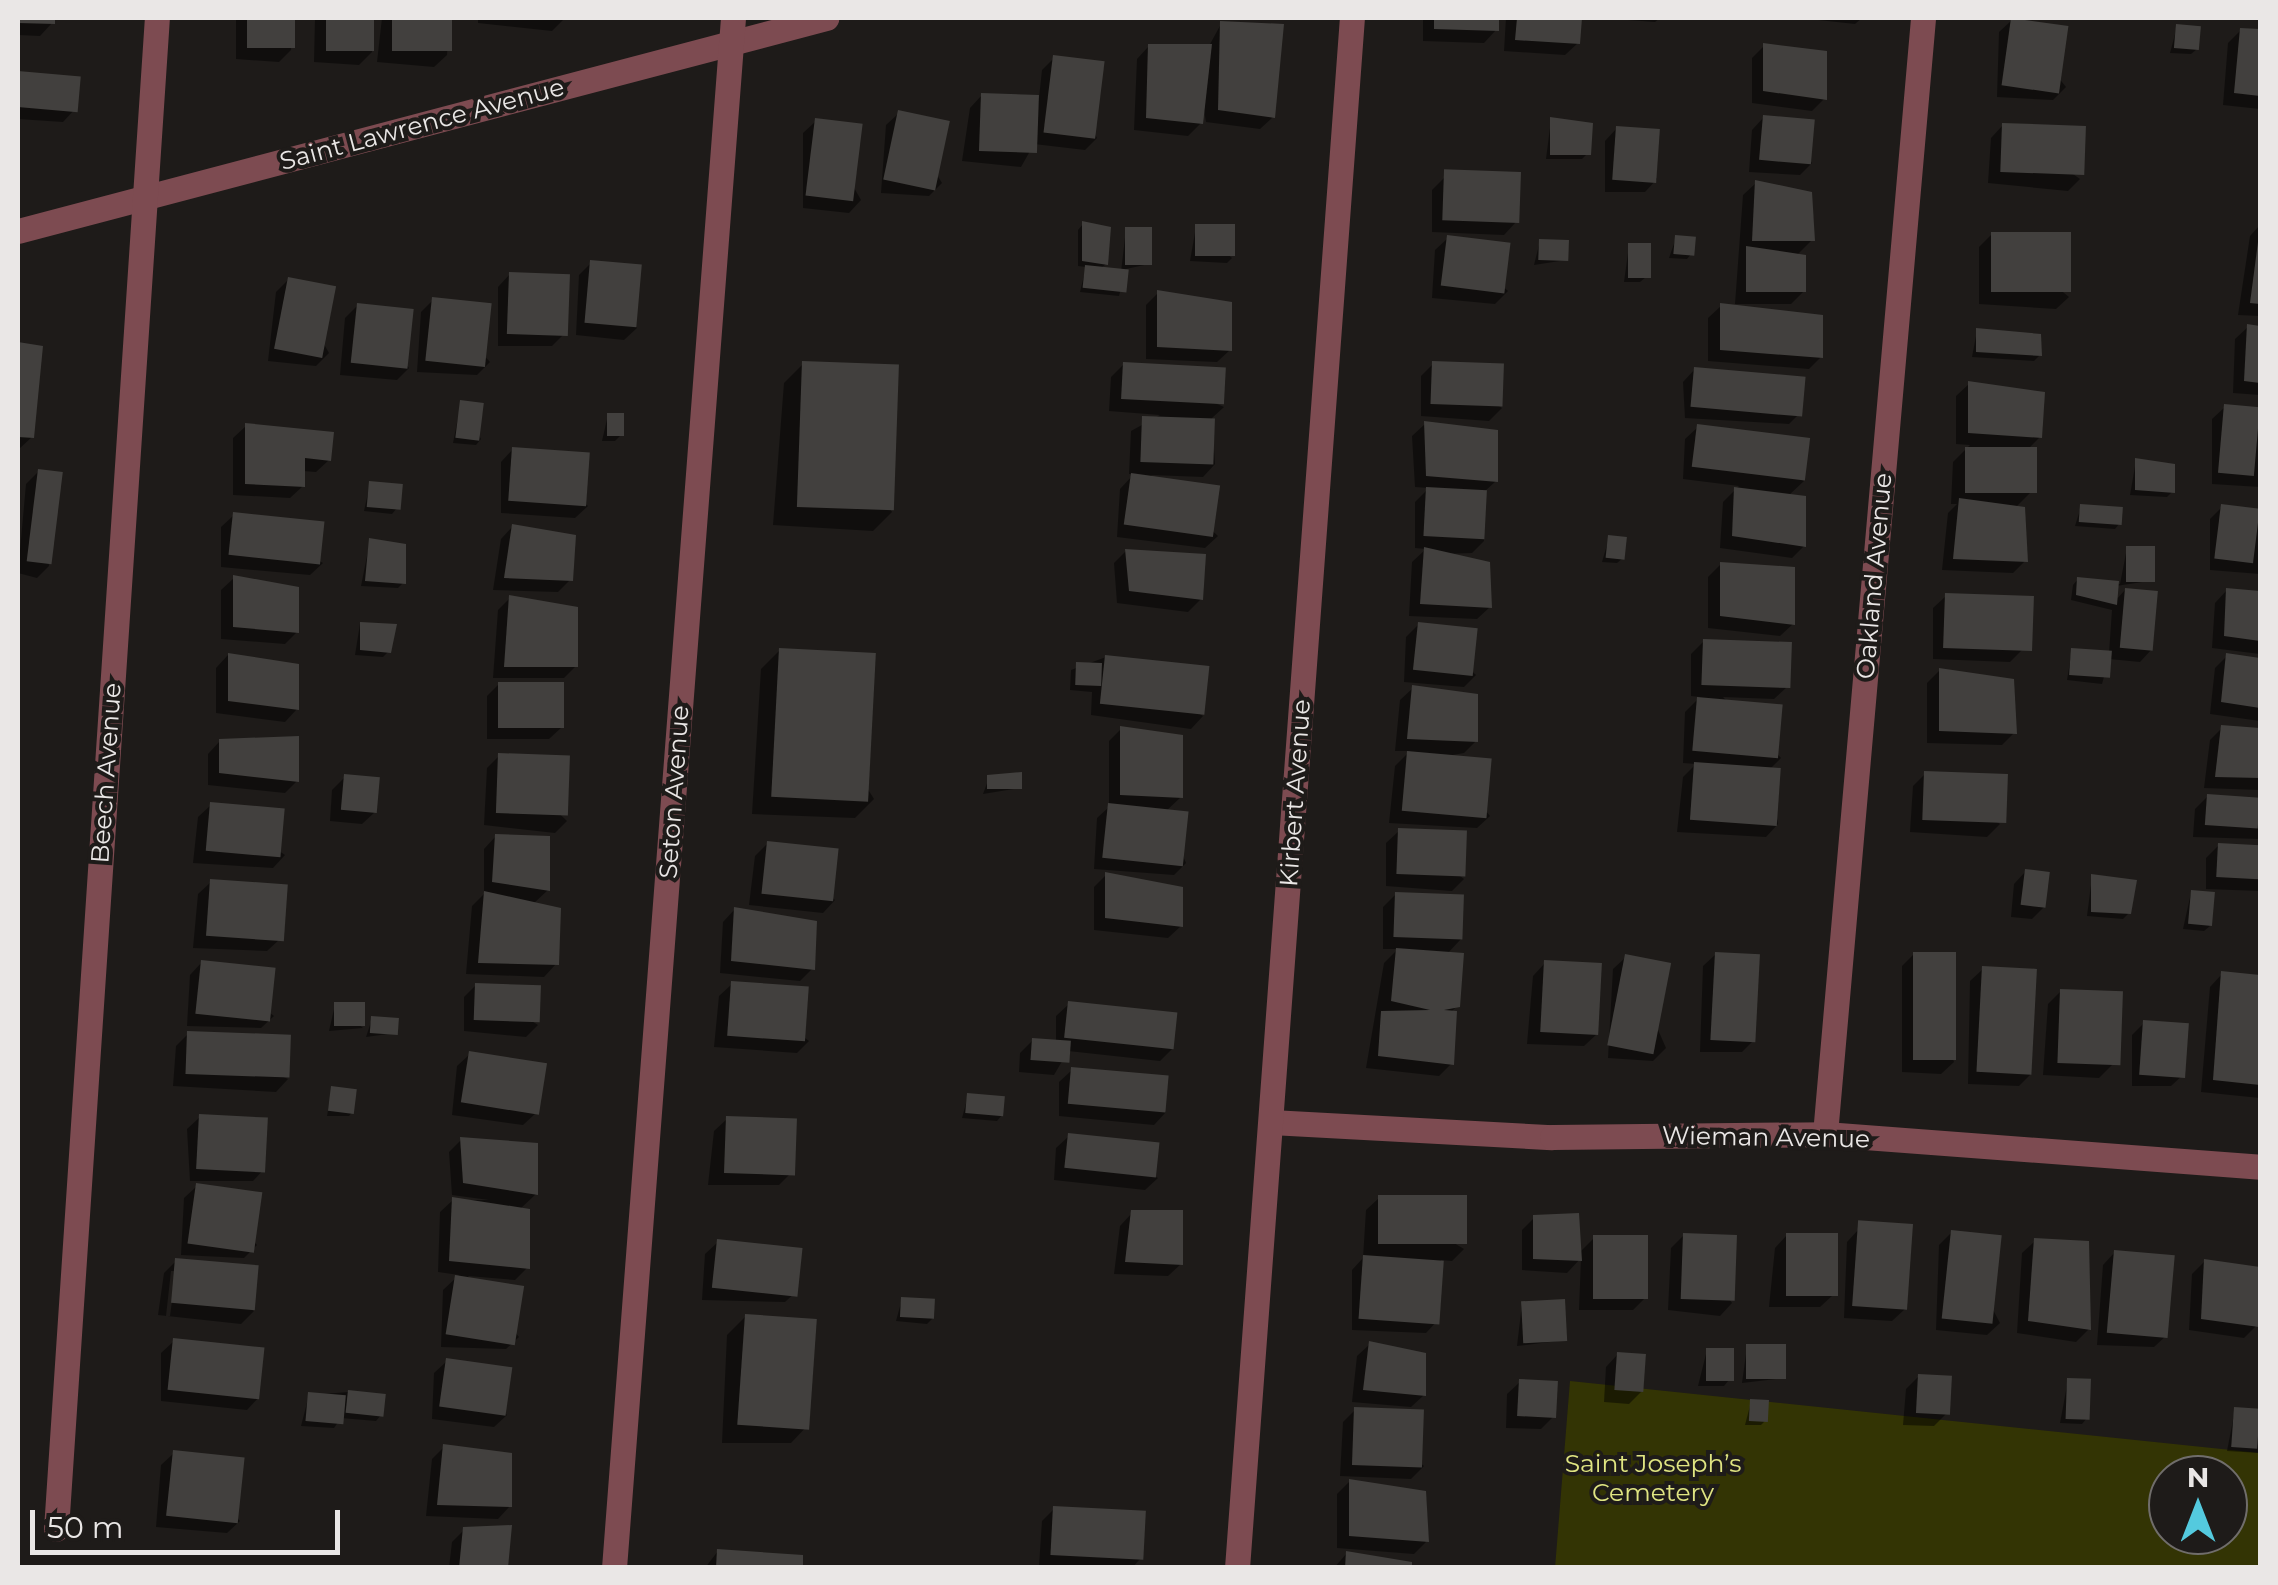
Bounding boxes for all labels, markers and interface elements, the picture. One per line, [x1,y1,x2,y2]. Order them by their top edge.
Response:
street label: Saint Lawrence Avenue [277,72,567,176]
street label: Oakland Avenue [1850,472,1898,680]
street label: Beech Avenue [85,682,127,864]
street label: Kirbert Avenue [1273,698,1317,888]
street label: Seton Avenue [653,704,695,880]
street label: Wieman Avenue [1662,1120,1870,1154]
park label: Saint Joseph’s Cemetery [1565,1449,1741,1508]
north arrow [2148,1455,2248,1555]
text: N [2187,1460,2209,1494]
scale bar [35,1490,345,1552]
text: 50 m [47,1509,124,1546]

